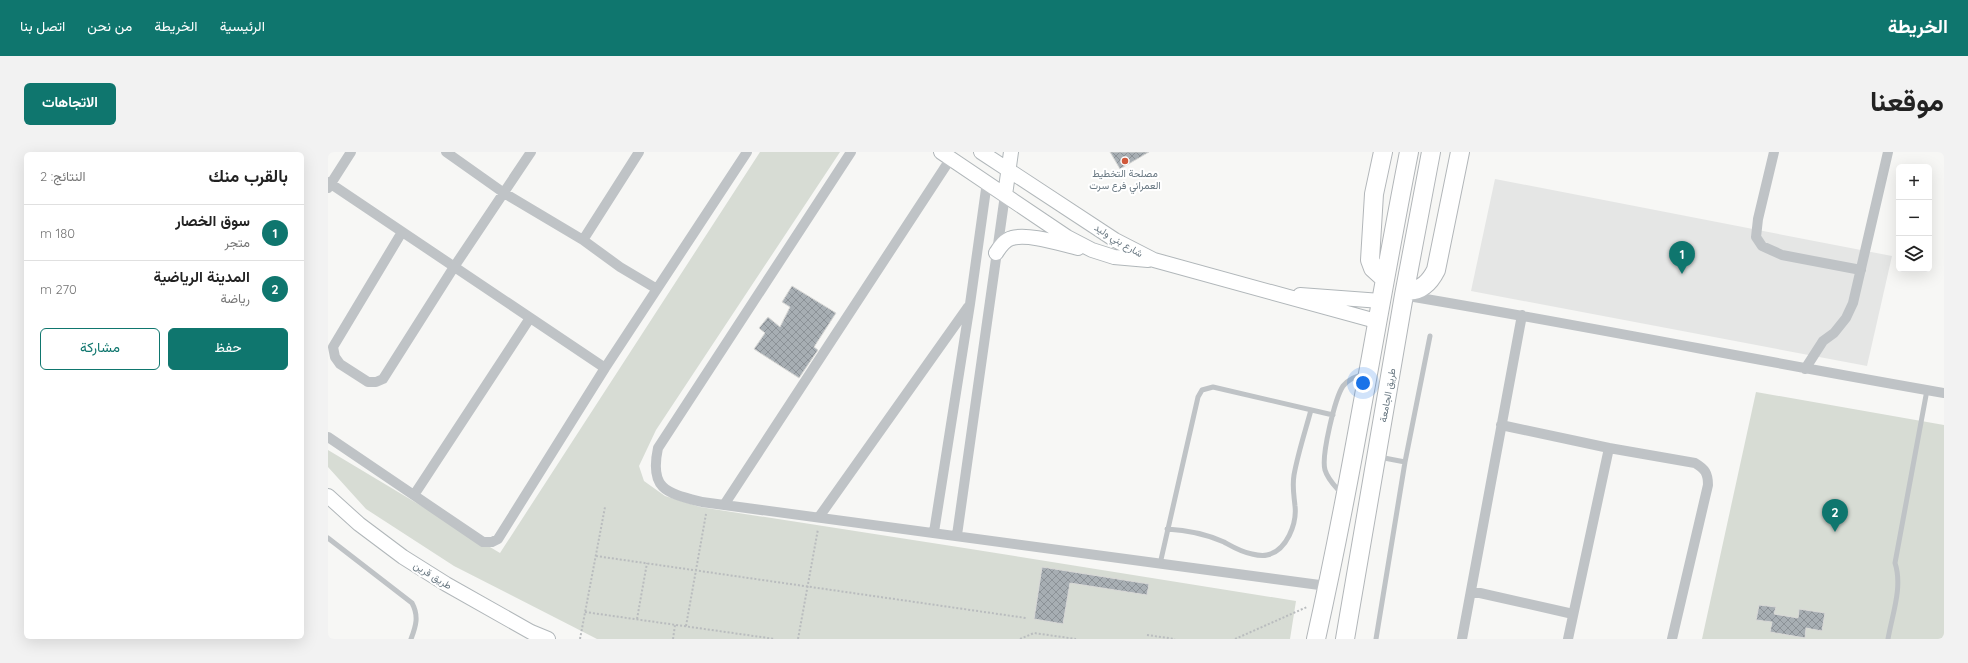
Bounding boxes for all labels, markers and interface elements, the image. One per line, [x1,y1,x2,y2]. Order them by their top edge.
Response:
text: الخريطة [1888,14,1948,38]
text: اتصل بنا [20,17,65,35]
text: من نحن [87,17,132,35]
text: الخريطة [154,17,198,35]
text: الرئيسية [220,17,265,35]
button: الاتجاهات [24,83,116,125]
text: موقعنا [1870,83,1944,118]
marker: مصلحة التخطيط العمراني فرع سرت [1120,156,1130,166]
map controls [1896,164,1932,272]
button: + [1896,164,1932,200]
text: بالقرب منك [209,165,288,186]
place label: مصلحة التخطيط العمراني فرع سرت [1089,167,1161,194]
text: النتائج: 2 [40,168,86,184]
button: − [1896,200,1932,236]
text: سوق الخصار [175,211,250,230]
street label: شارع بني وليد [1091,221,1146,262]
text: 180 m [40,225,75,241]
text: 1 [272,225,278,241]
text: متجر [225,234,250,250]
button: layers [1896,236,1932,272]
pin: 1 [1669,241,1695,274]
text: المدينة الرياضية [153,267,250,286]
text: 270 m [40,281,77,297]
text: 2 [271,281,279,297]
text: رياضة [220,290,250,306]
button: مشاركة [40,328,160,370]
button: حفظ [168,328,288,370]
street label: طريق الجامعة [1376,366,1399,423]
your location [1353,373,1373,393]
pin: 2 [1822,499,1848,532]
street label: طريق قرين [411,559,455,593]

